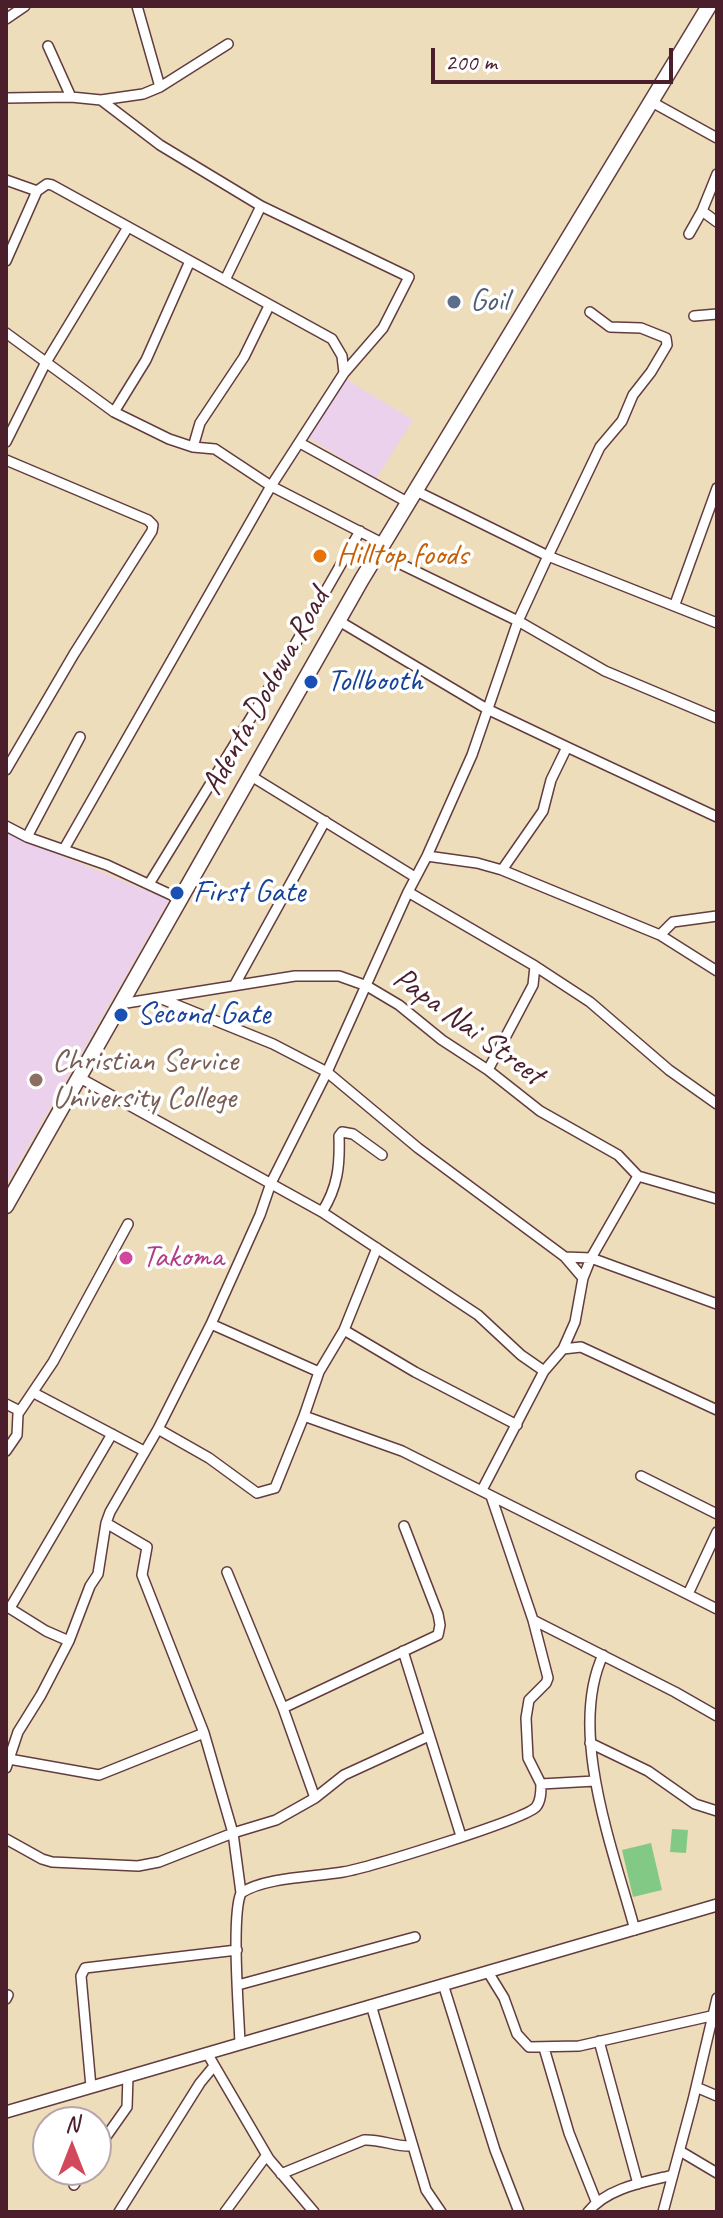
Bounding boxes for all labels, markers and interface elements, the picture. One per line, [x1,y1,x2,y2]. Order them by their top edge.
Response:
scale bar [435,32,677,82]
text: 200 m [445,47,497,77]
place label: Goil [470,283,508,321]
marker: Goil [445,293,463,311]
place label: Hilltop foods [336,537,468,575]
marker: Hilltop foods [311,547,329,565]
street label: Adenta Dodowa Road [194,582,338,802]
place label: Tollbooth [327,663,423,701]
marker: Tollbooth [302,673,320,691]
place label: First Gate [193,874,305,912]
marker: First Gate [168,884,186,902]
street label: Papa Nai Street [385,960,551,1094]
place label: Second Gate [137,996,270,1034]
marker: Second Gate [112,1006,130,1024]
place label: Christian Service University College [52,1043,238,1118]
marker: Christian Service University College [27,1071,45,1089]
place label: Takoma [142,1239,223,1277]
marker: Takoma [117,1249,135,1267]
north arrow [32,2106,112,2186]
text: N [65,2110,79,2138]

